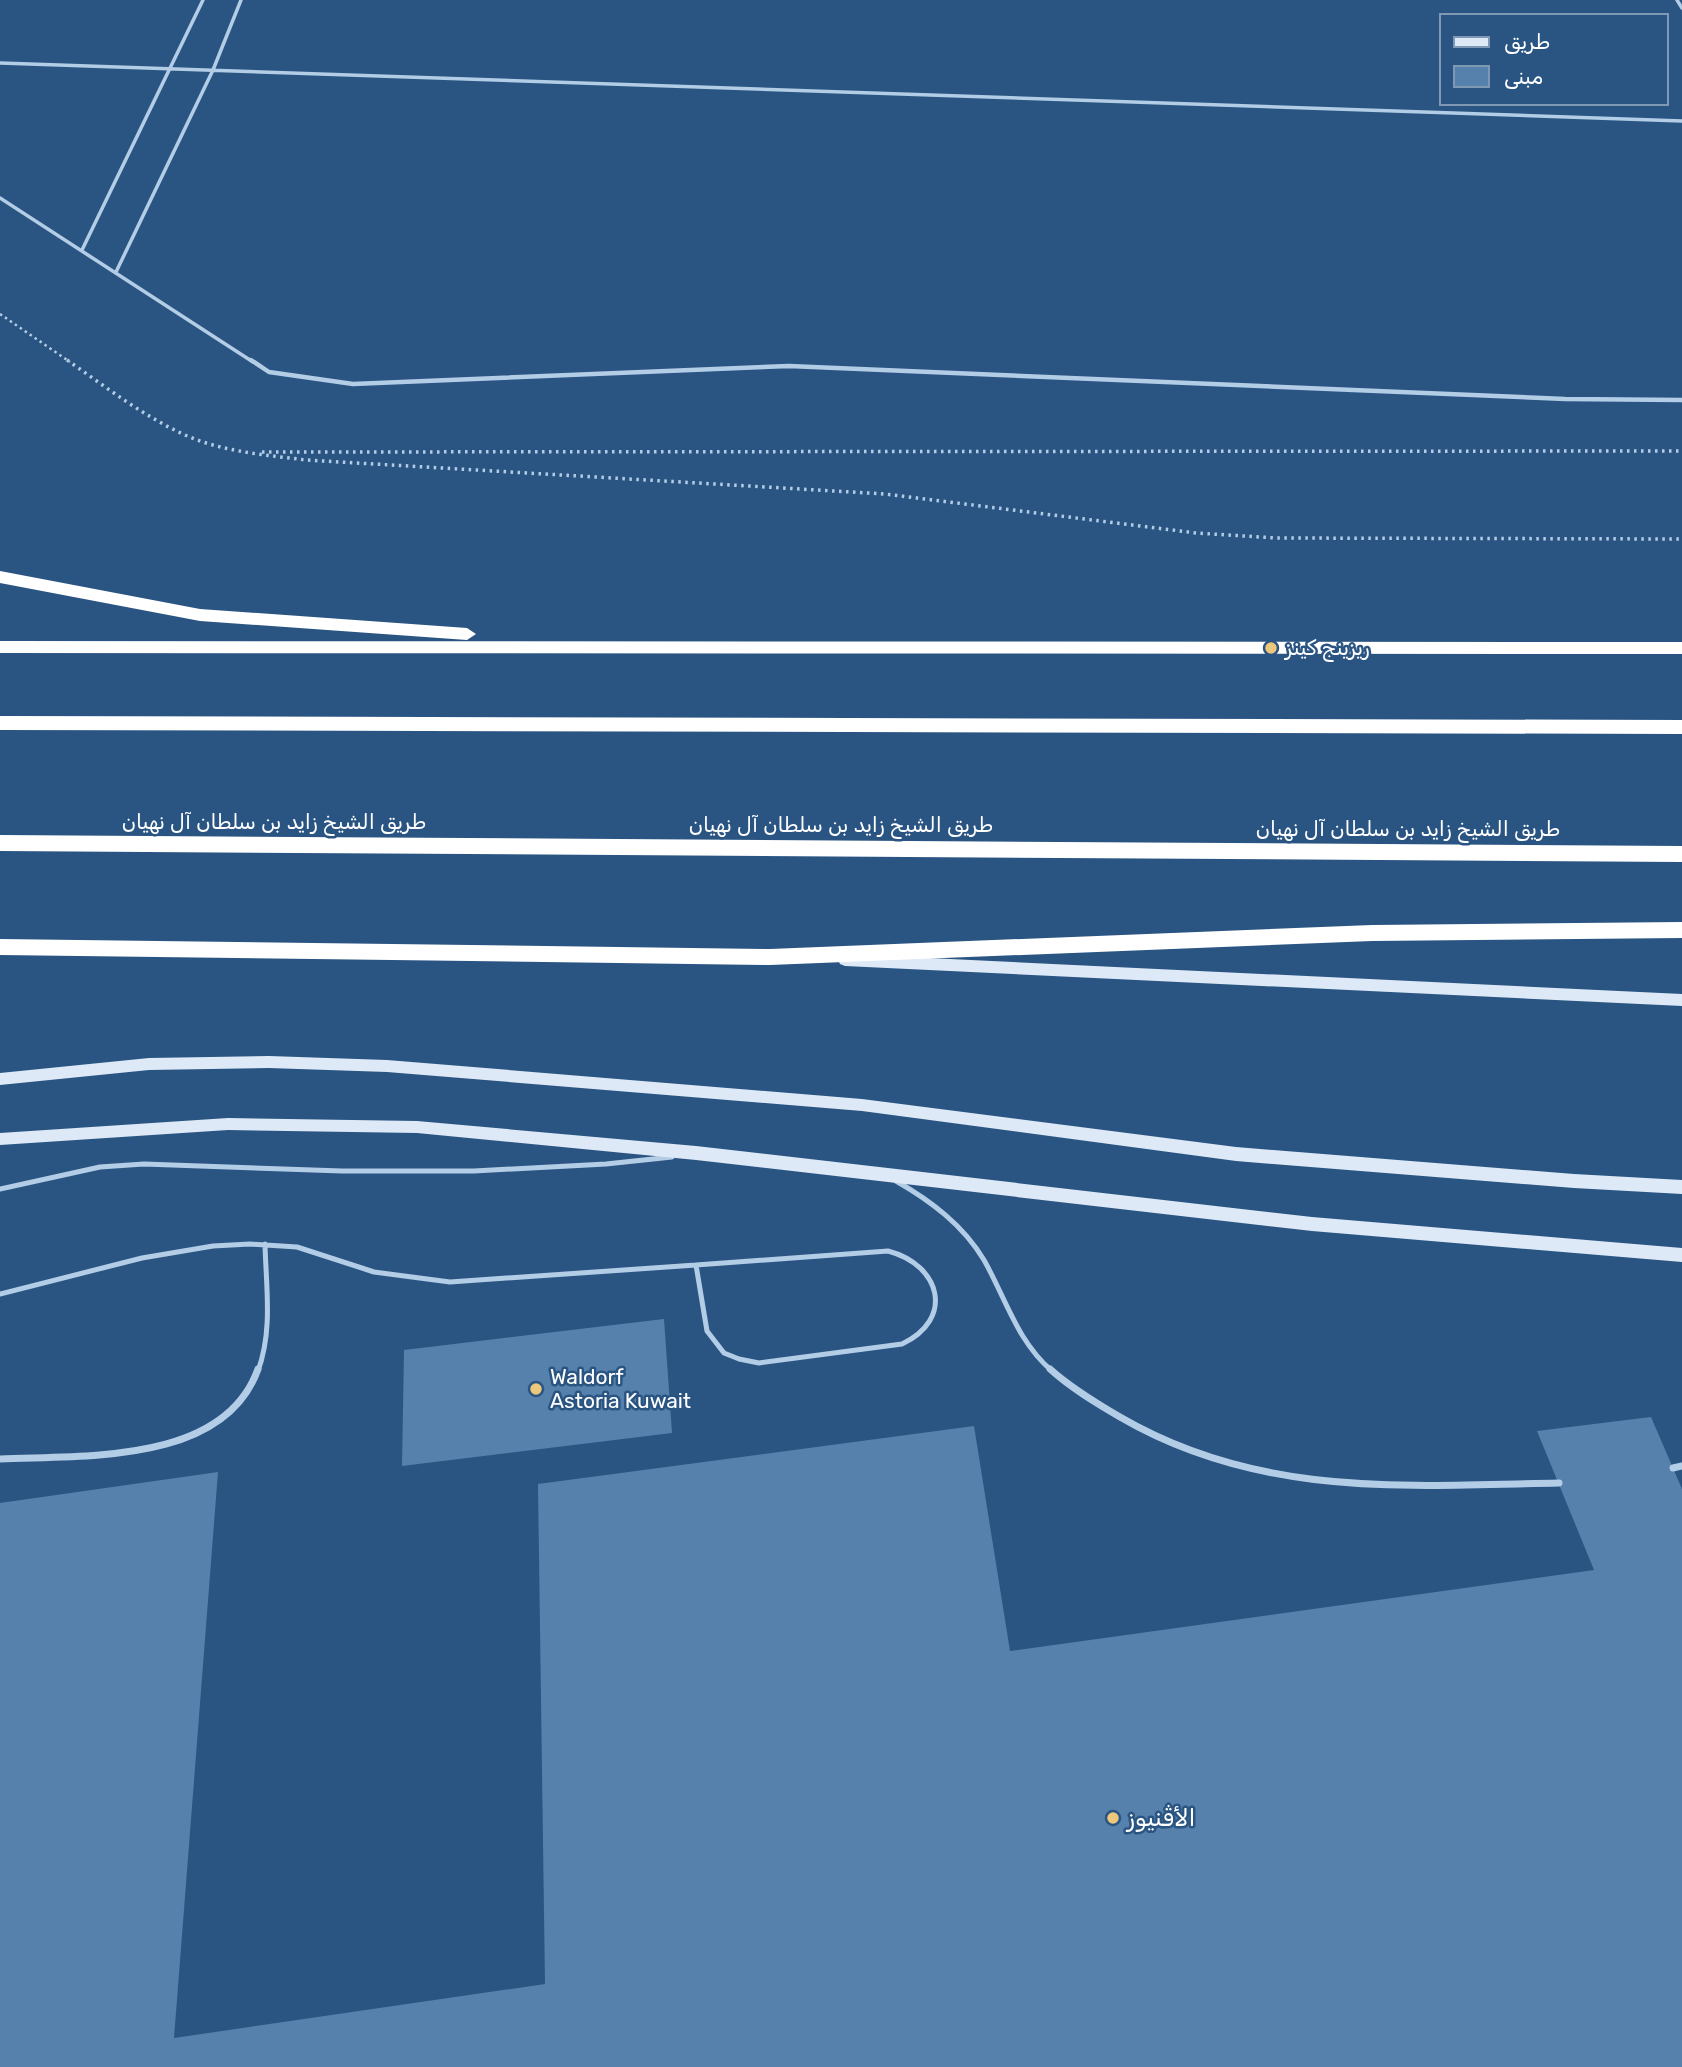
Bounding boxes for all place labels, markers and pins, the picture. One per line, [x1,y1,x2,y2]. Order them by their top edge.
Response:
place label: ريزينج كينز [1283,635,1370,662]
marker: ريزينج كينز [1263,640,1279,656]
place label: Waldorf Astoria Kuwait [550,1364,691,1413]
marker: Waldorf Astoria Kuwait [528,1381,544,1397]
place label: الأڤنيوز [1125,1804,1196,1832]
marker: الأڤنيوز [1105,1810,1121,1826]

